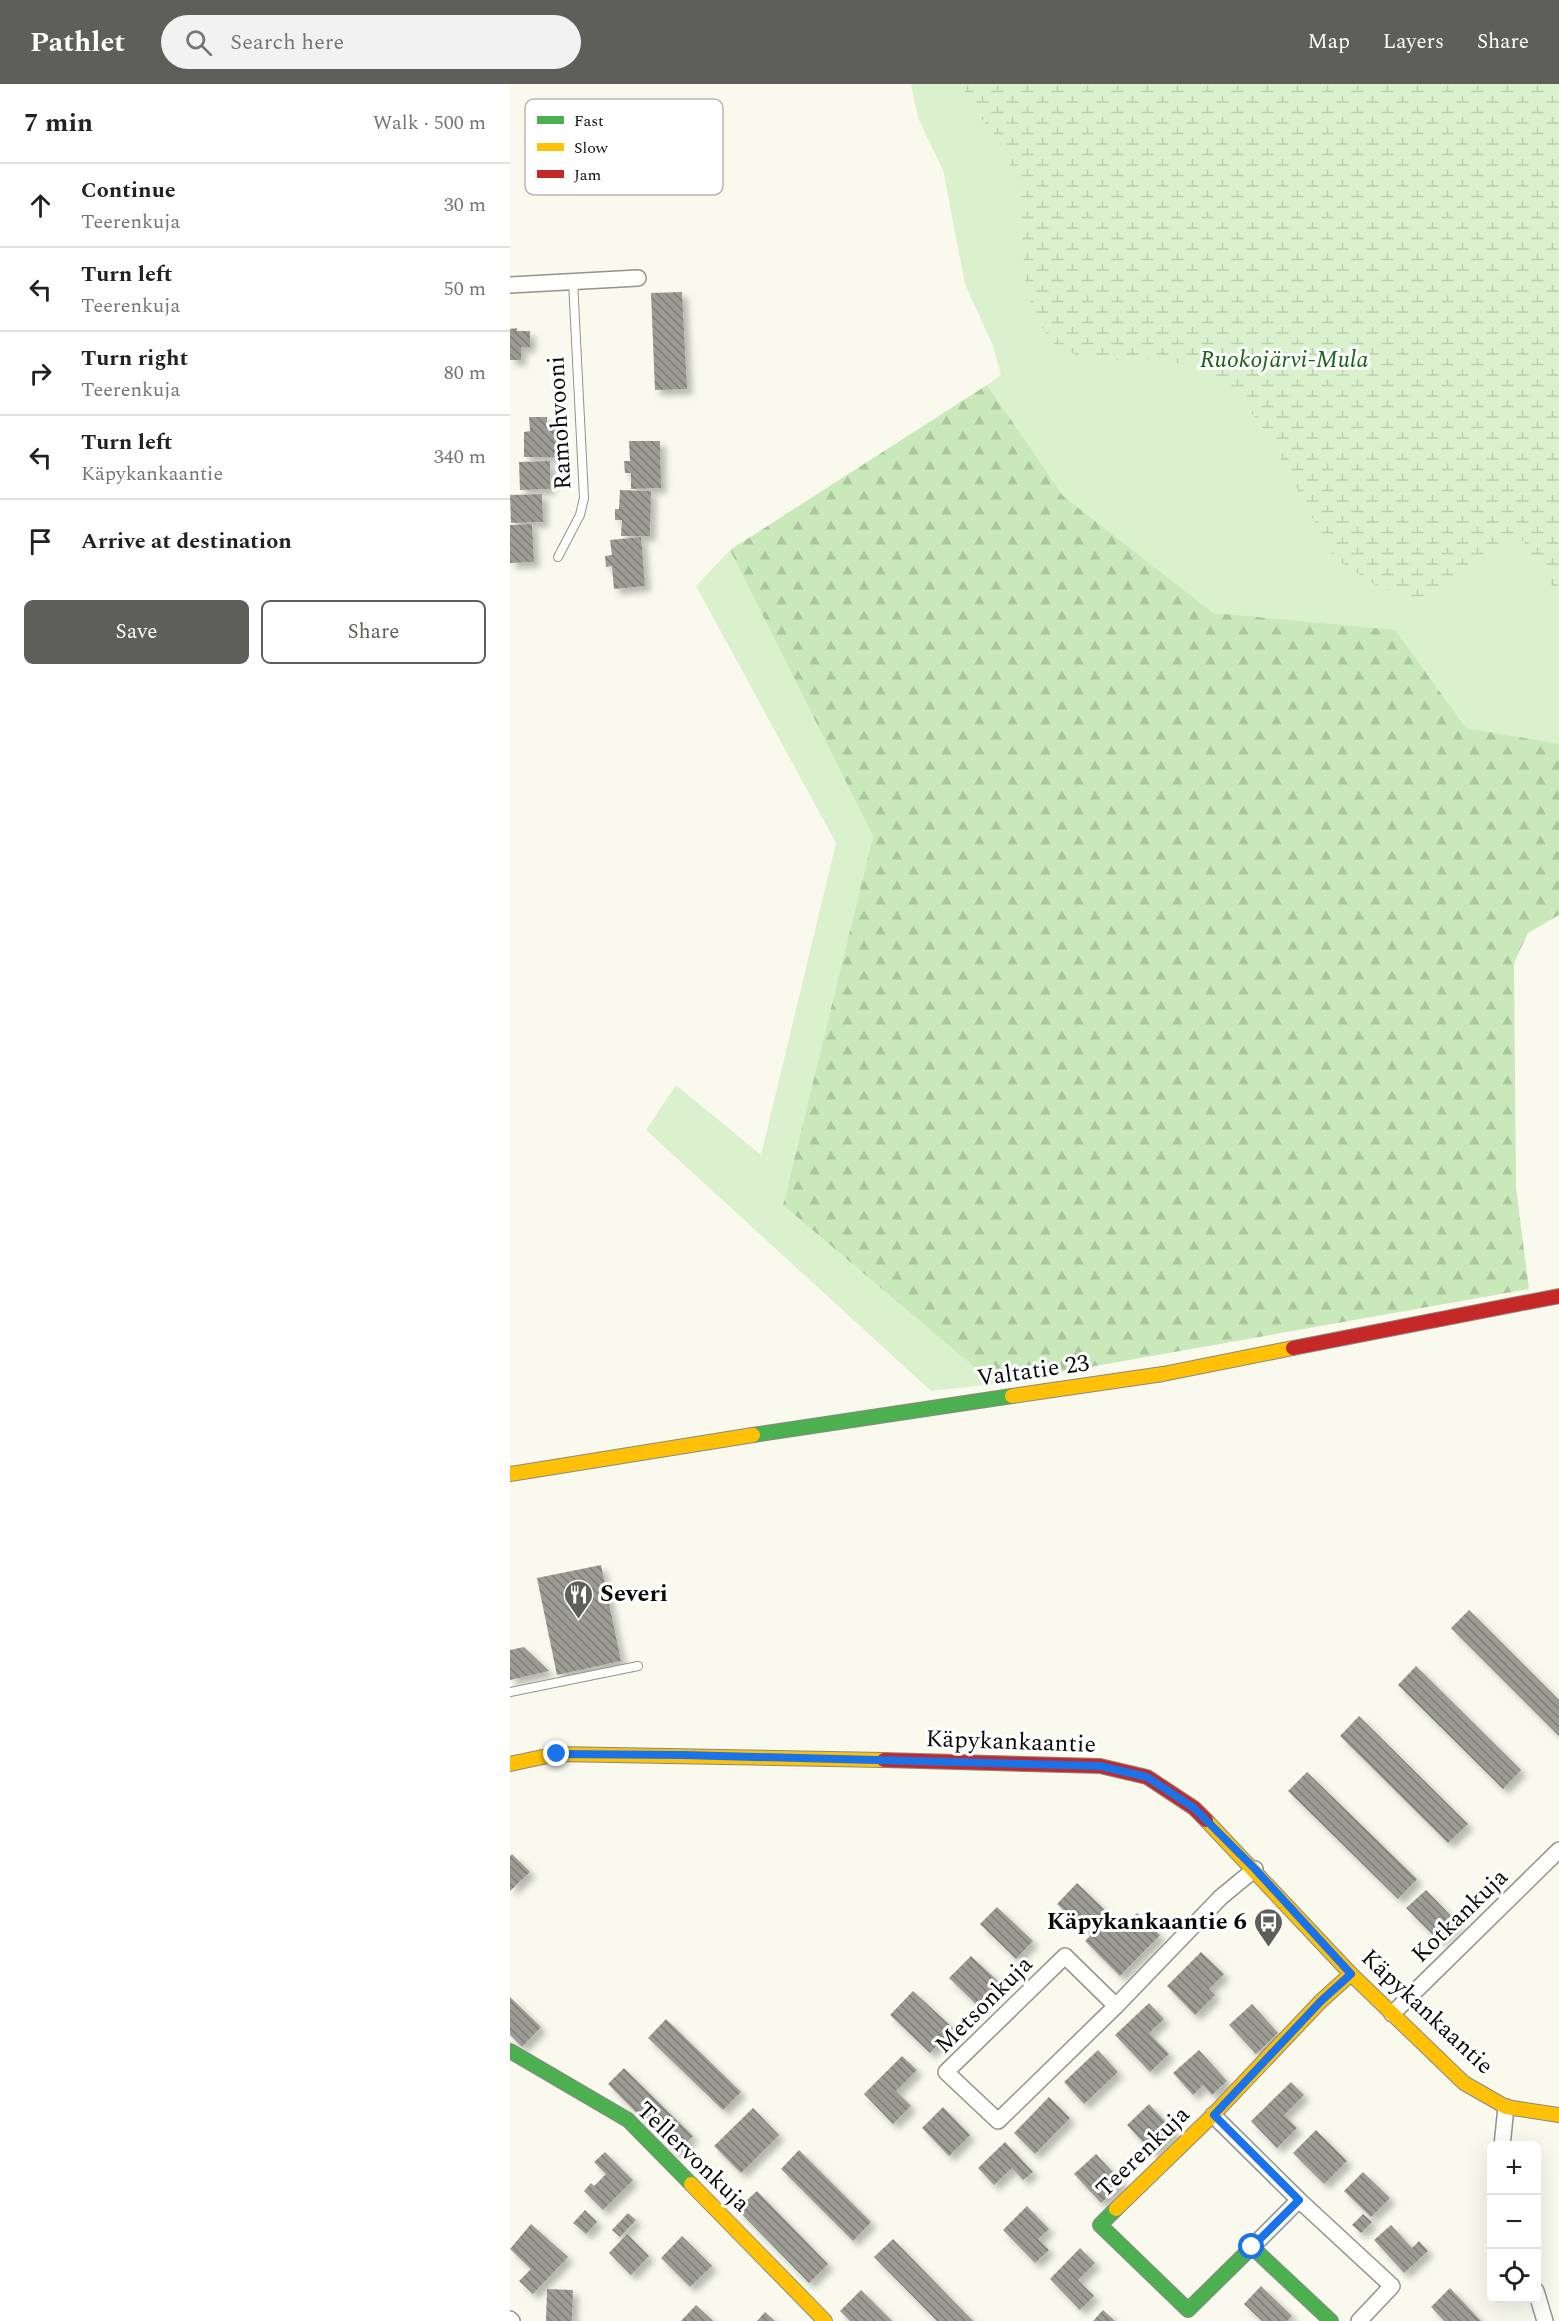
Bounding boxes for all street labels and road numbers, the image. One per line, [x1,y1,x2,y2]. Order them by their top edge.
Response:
street label: Ramohvooni [539,355,581,491]
street label: Valtatie 23 [974,1345,1092,1397]
street label: Käpykankaantie [925,1721,1097,1763]
street label: Kotkankuja [1403,1860,1517,1972]
street label: Käpykankaantie [1352,1941,1502,2083]
street label: Metsonkuja [927,1947,1042,2062]
street label: Tellervonkuja [628,2093,758,2221]
street label: Teerenkuja [1088,2097,1199,2206]

